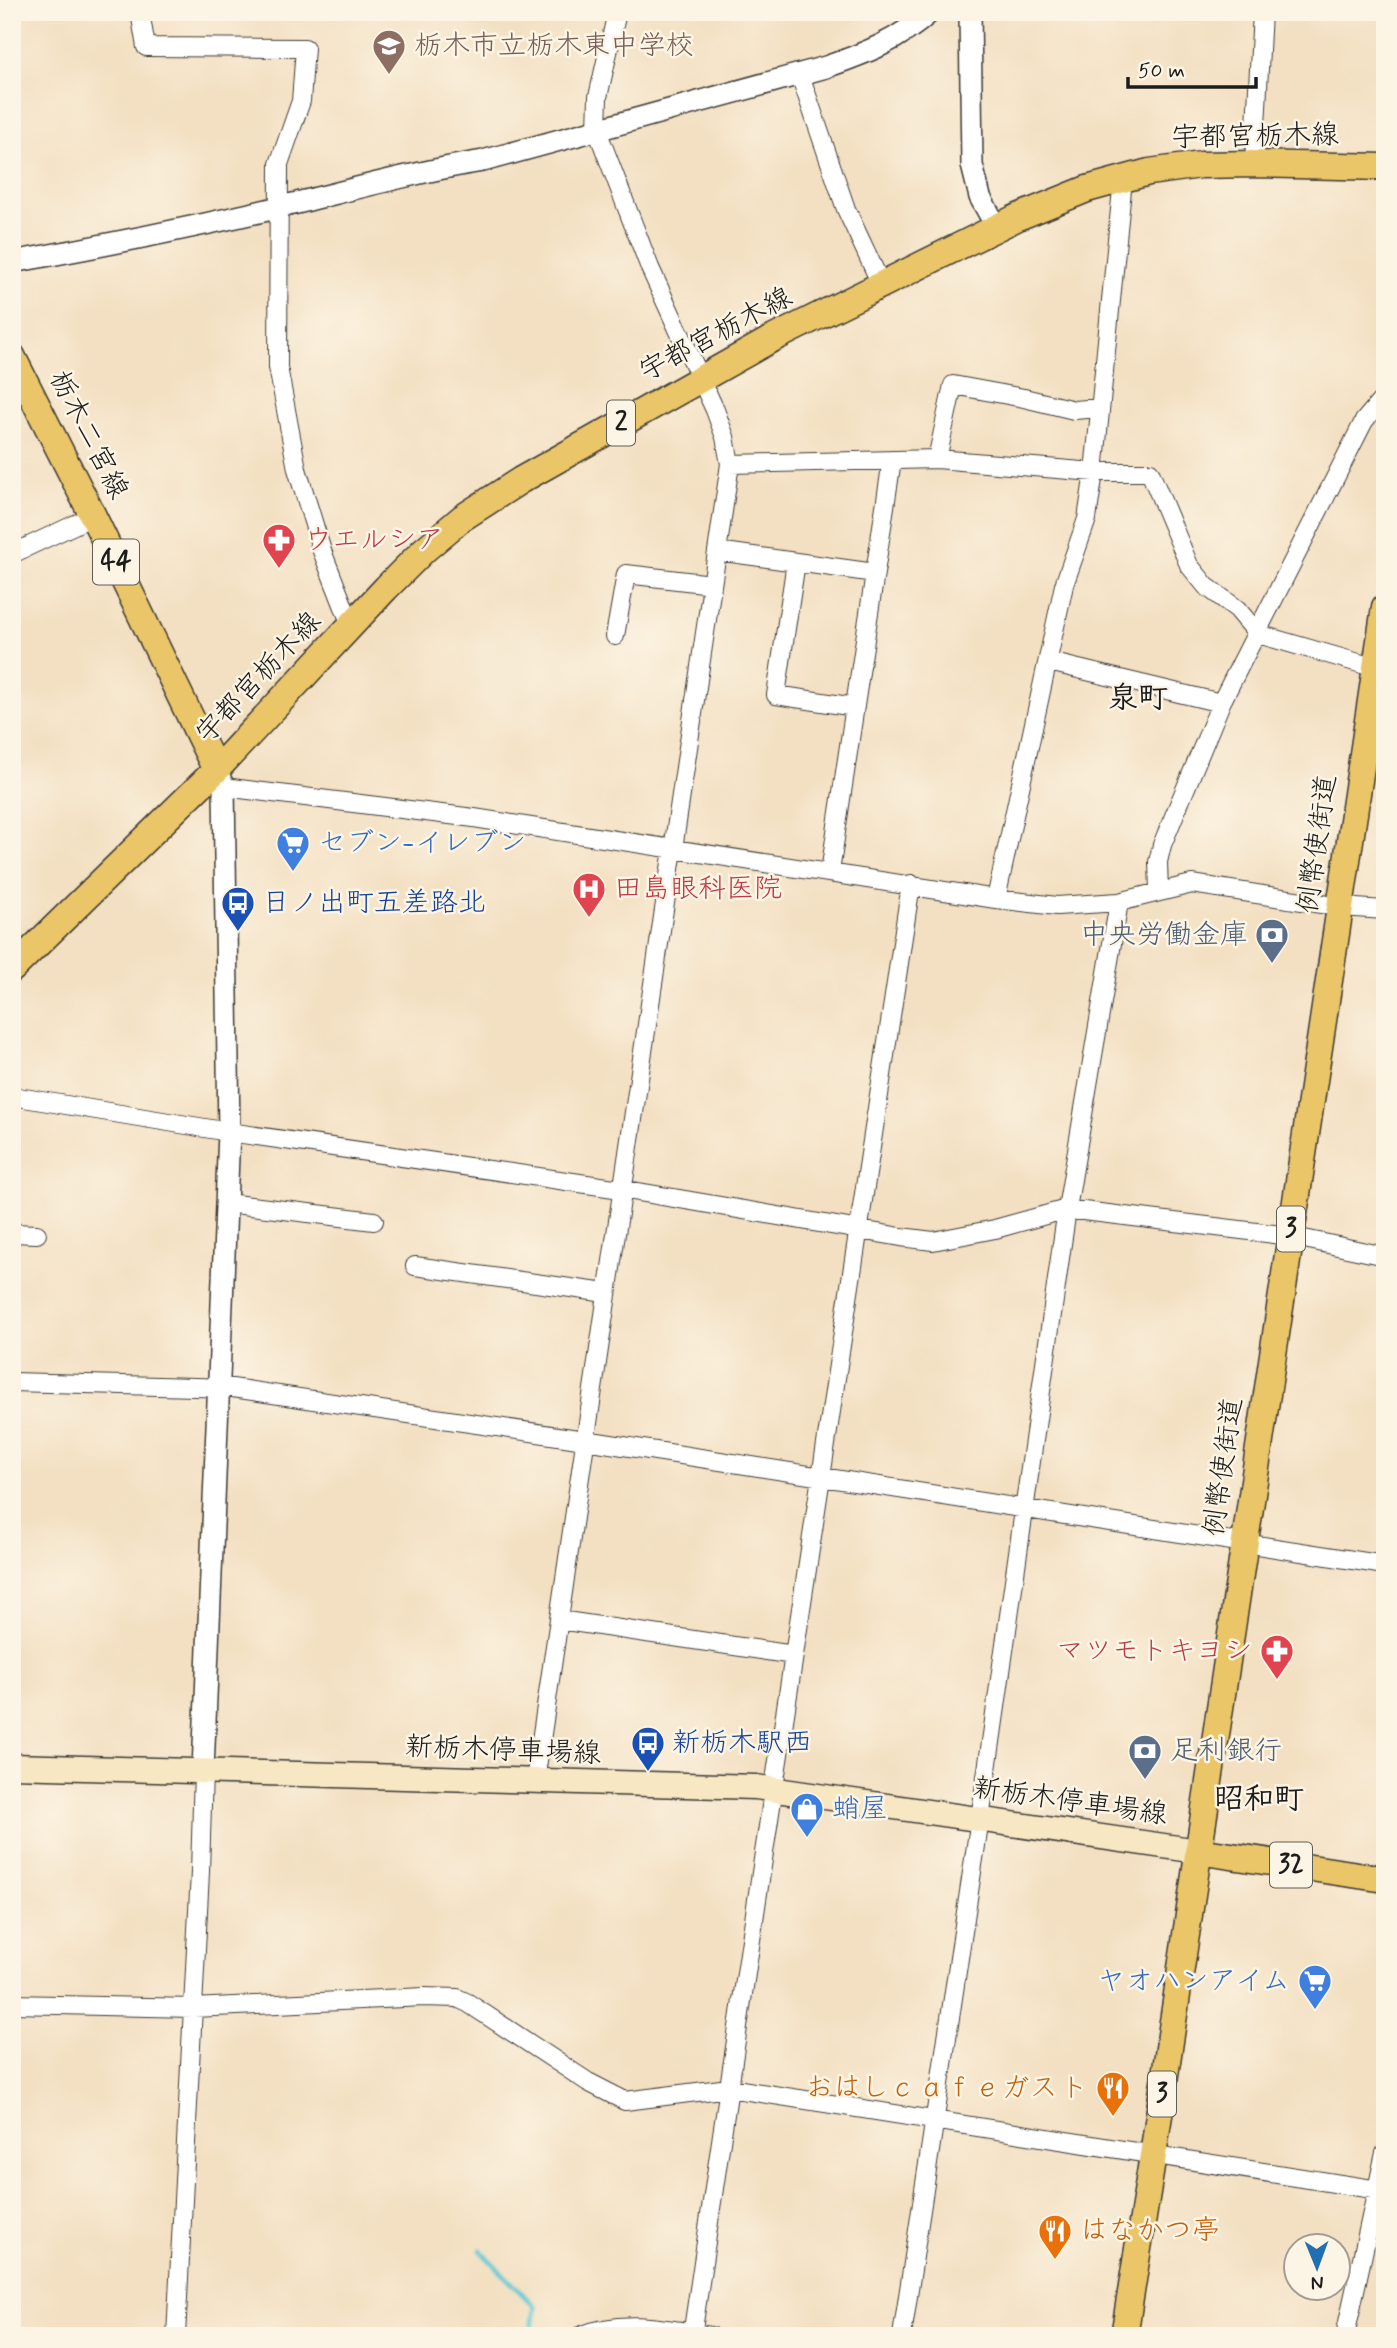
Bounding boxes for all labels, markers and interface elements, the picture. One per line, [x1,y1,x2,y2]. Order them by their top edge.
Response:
school or university icon: 栃木市立栃木東中学校 [370,27,408,76]
place label: 栃木市立栃木東中学校 [414,28,694,65]
scale bar [1128,46,1255,90]
text: 50 m [1138,57,1185,85]
street label: 宇都宮栃木線 [1171,117,1339,157]
street label: 宇都宮栃木線 [633,279,799,391]
street label: 栃木二宮線 [40,364,136,506]
road number: 2 [607,400,635,446]
pharmacy icon: ウエルシア [260,521,298,570]
place label: ウエルシア [304,522,444,559]
road number: 44 [93,540,139,584]
street label: 宇都宮栃木線 [188,604,330,752]
district label: 泉町 [1108,679,1168,718]
street label: 例幣使街道 [1290,772,1346,916]
supermarket icon: セブン-イレブン [274,824,312,873]
place label: セブン-イレブン [318,825,527,862]
hospital icon: 田島眼科医院 [570,870,608,919]
place label: 田島眼科医院 [614,871,782,908]
bus stop icon: 日ノ出町五差路北 [219,884,257,933]
place label: 日ノ出町五差路北 [262,885,486,922]
bank icon: 中央労働金庫 [1253,916,1291,965]
place label: 中央労働金庫 [1080,917,1248,954]
road number: 3 [1277,1206,1305,1252]
street label: 例幣使街道 [1196,1395,1252,1539]
pharmacy icon: マツモトキヨシ [1258,1632,1296,1681]
place label: マツモトキヨシ [1056,1633,1252,1670]
bus stop icon: 新栃木駅西 [629,1724,667,1773]
place label: 新栃木駅西 [672,1725,812,1762]
street label: 新栃木停車場線 [404,1729,602,1773]
bank icon: 足利銀行 [1126,1732,1164,1781]
place label: 足利銀行 [1170,1733,1282,1770]
street label: 新栃木停車場線 [970,1770,1170,1834]
district label: 昭和町 [1214,1780,1304,1819]
shop icon: 蛸屋 [788,1790,826,1839]
place label: 蛸屋 [832,1791,888,1828]
road number: 32 [1270,1842,1312,1888]
supermarket icon: ヤオハンアイム [1296,1962,1334,2011]
place label: ヤオハンアイム [1097,1963,1290,2000]
restaurant icon: おはしｃａｆｅガスト [1094,2069,1132,2118]
place label: おはしｃａｆｅガスト [805,2070,1088,2107]
road number: 3 [1148,2072,1176,2116]
restaurant icon: はなかつ亭 [1036,2212,1074,2261]
place label: はなかつ亭 [1080,2213,1220,2250]
north arrow [1282,2232,1352,2302]
text: N [1311,2270,1324,2295]

